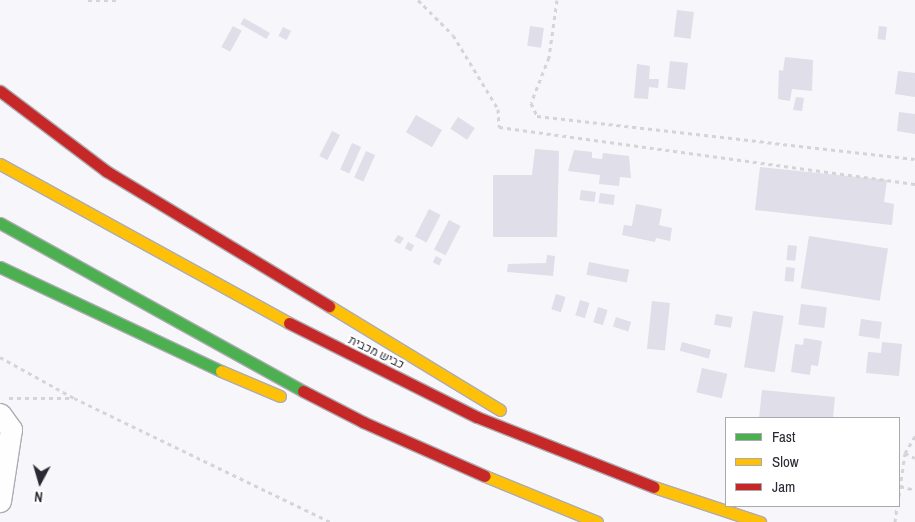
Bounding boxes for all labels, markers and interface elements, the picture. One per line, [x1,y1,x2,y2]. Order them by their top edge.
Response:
street label: כביש מכבית [346,333,406,373]
legend [725,417,900,507]
text: Fast [772,426,795,447]
text: Slow [772,451,799,472]
north arrow [15,457,65,507]
text: Jam [772,476,795,497]
text: N [33,488,44,506]

